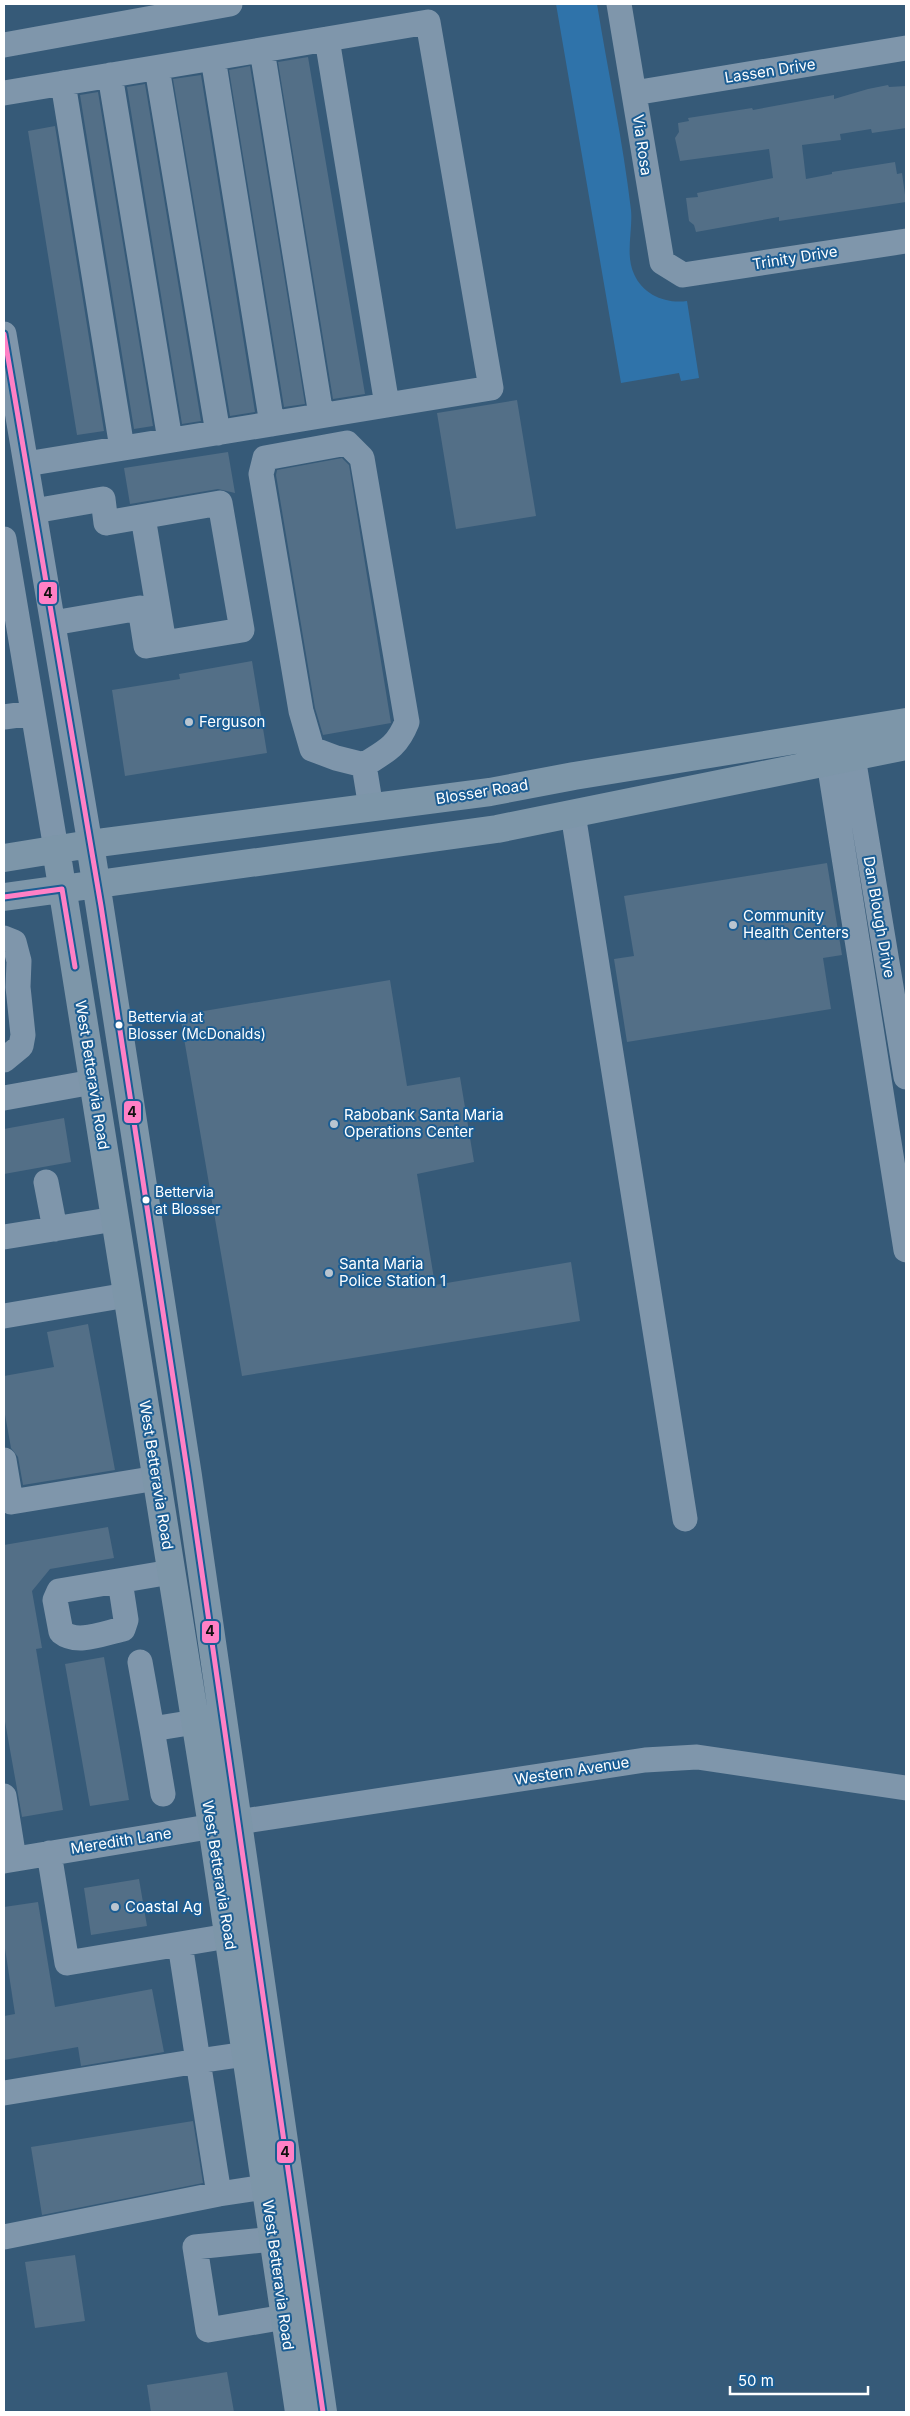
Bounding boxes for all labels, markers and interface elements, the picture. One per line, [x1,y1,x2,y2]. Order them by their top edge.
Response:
street label: Lassen Drive [723,54,817,87]
street label: Via Rosa [629,113,656,177]
street label: Trinity Drive [751,241,839,274]
line badge: 4 [38,581,58,605]
text: 4 [43,584,53,601]
place label: Ferguson [199,712,265,731]
marker: Ferguson [183,716,195,728]
street label: Blosser Road [434,775,529,808]
street label: Dan Blough Drive [859,855,900,979]
place label: Community Health Centers [743,906,849,942]
marker: Community Health Centers [727,919,739,931]
street label: West Betteravia Road [71,999,114,1151]
place label: Bettervia at Blosser (McDonalds) [128,1008,266,1042]
marker: Bettervia at Blosser (McDonalds) [114,1020,124,1030]
line badge: 4 [123,1100,142,1124]
text: 4 [127,1103,137,1120]
place label: Rabobank Santa Maria Operations Center [344,1105,504,1141]
marker: Rabobank Santa Maria Operations Center [328,1118,340,1130]
place label: Bettervia at Blosser [155,1183,221,1217]
marker: Bettervia at Blosser [141,1195,151,1205]
place label: Santa Maria Police Station 1 [339,1254,446,1290]
marker: Santa Maria Police Station 1 [323,1267,335,1279]
street label: West Betteravia Road [135,1399,178,1551]
line badge: 4 [201,1620,220,1644]
text: 4 [205,1622,215,1639]
street label: Western Avenue [513,1752,631,1789]
street label: West Betteravia Road [198,1799,241,1951]
street label: Meredith Lane [69,1823,173,1858]
place label: Coastal Ag [125,1897,202,1916]
marker: Coastal Ag [109,1901,121,1913]
line badge: 4 [276,2140,295,2164]
text: 4 [280,2143,290,2160]
street label: West Betteravia Road [259,2199,298,2351]
scale bar [730,2364,868,2396]
text: 50 m [738,2371,774,2390]

